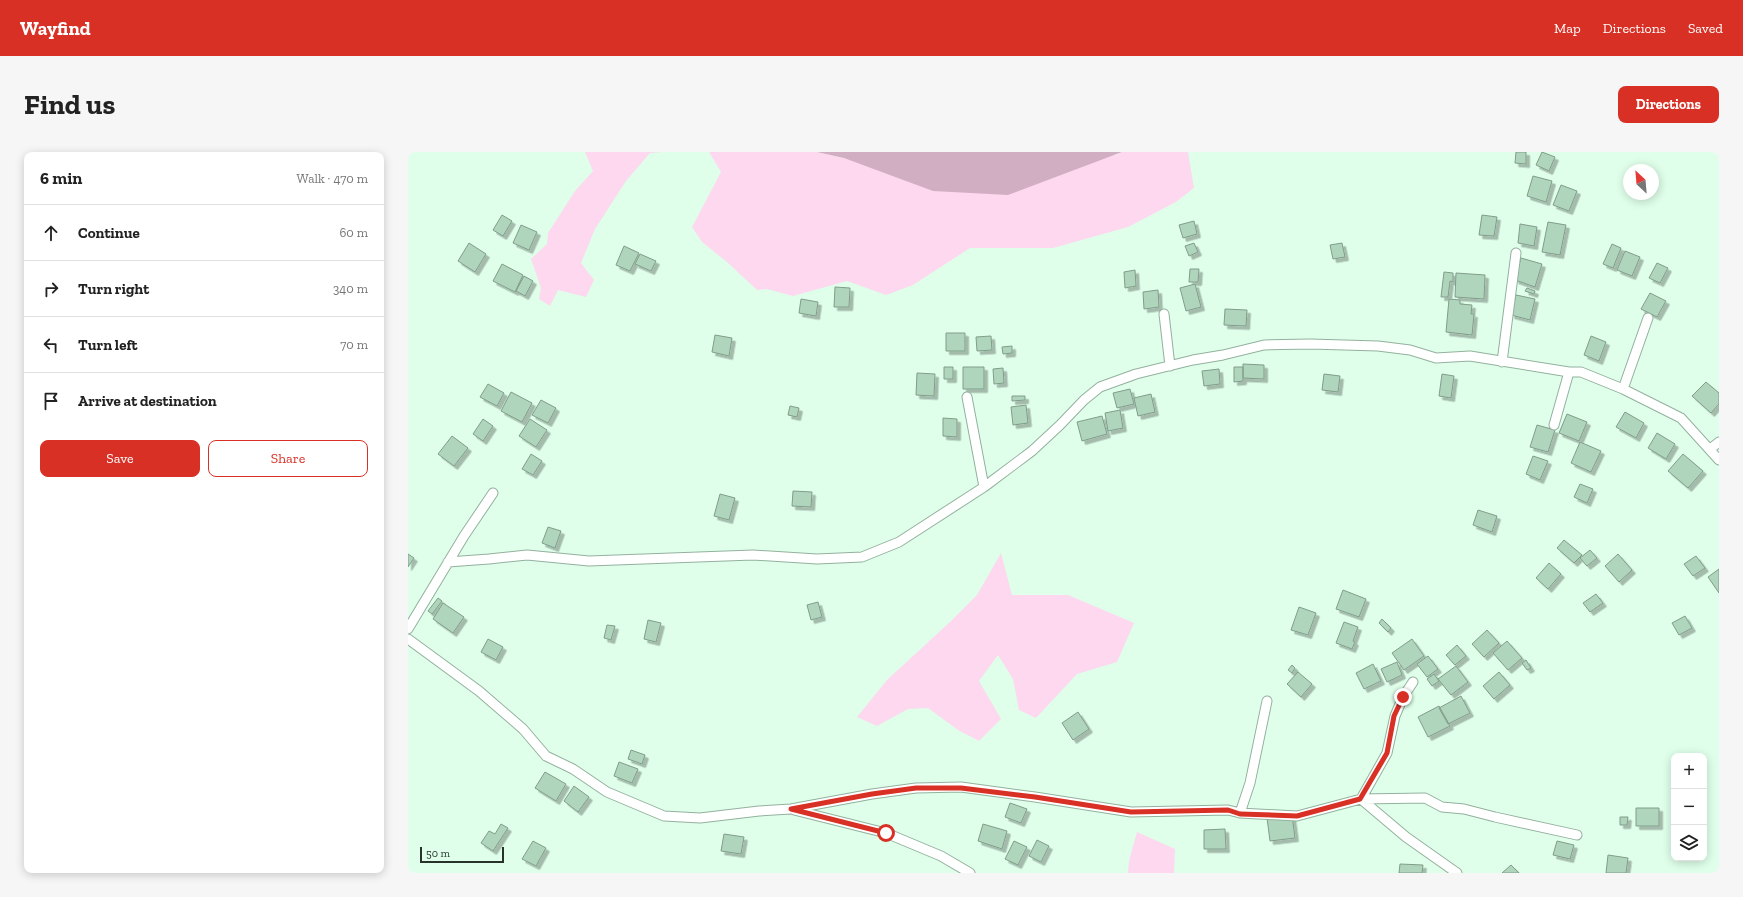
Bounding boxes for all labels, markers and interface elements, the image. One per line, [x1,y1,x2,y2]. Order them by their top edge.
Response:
text: Wayfind [20,17,91,40]
text: Map [1554,20,1581,37]
text: Directions [1603,20,1666,37]
text: Saved [1688,20,1723,37]
button: Directions [1618,86,1719,123]
text: Find us [24,88,115,121]
north arrow [1623,164,1659,200]
text: 6 min [40,168,82,188]
text: Walk · 470 m [297,171,368,186]
icon: ahead [40,222,62,244]
text: Continue [78,224,140,242]
text: 60 m [339,225,368,240]
icon: right [40,278,62,300]
text: Turn right [78,280,149,298]
text: 340 m [333,281,368,296]
icon: left [40,334,62,356]
text: Turn left [78,336,138,354]
text: 70 m [340,337,368,352]
icon: arrive [40,390,62,412]
text: Arrive at destination [78,392,217,410]
button: Save [40,440,200,477]
button: Share [208,440,368,477]
route end [1394,688,1412,706]
map controls [1671,753,1707,861]
button: + [1671,753,1707,789]
button: − [1671,789,1707,825]
route start [877,824,895,842]
button: layers [1671,825,1707,861]
scale bar [420,845,504,864]
text: 50 m [426,847,450,860]

